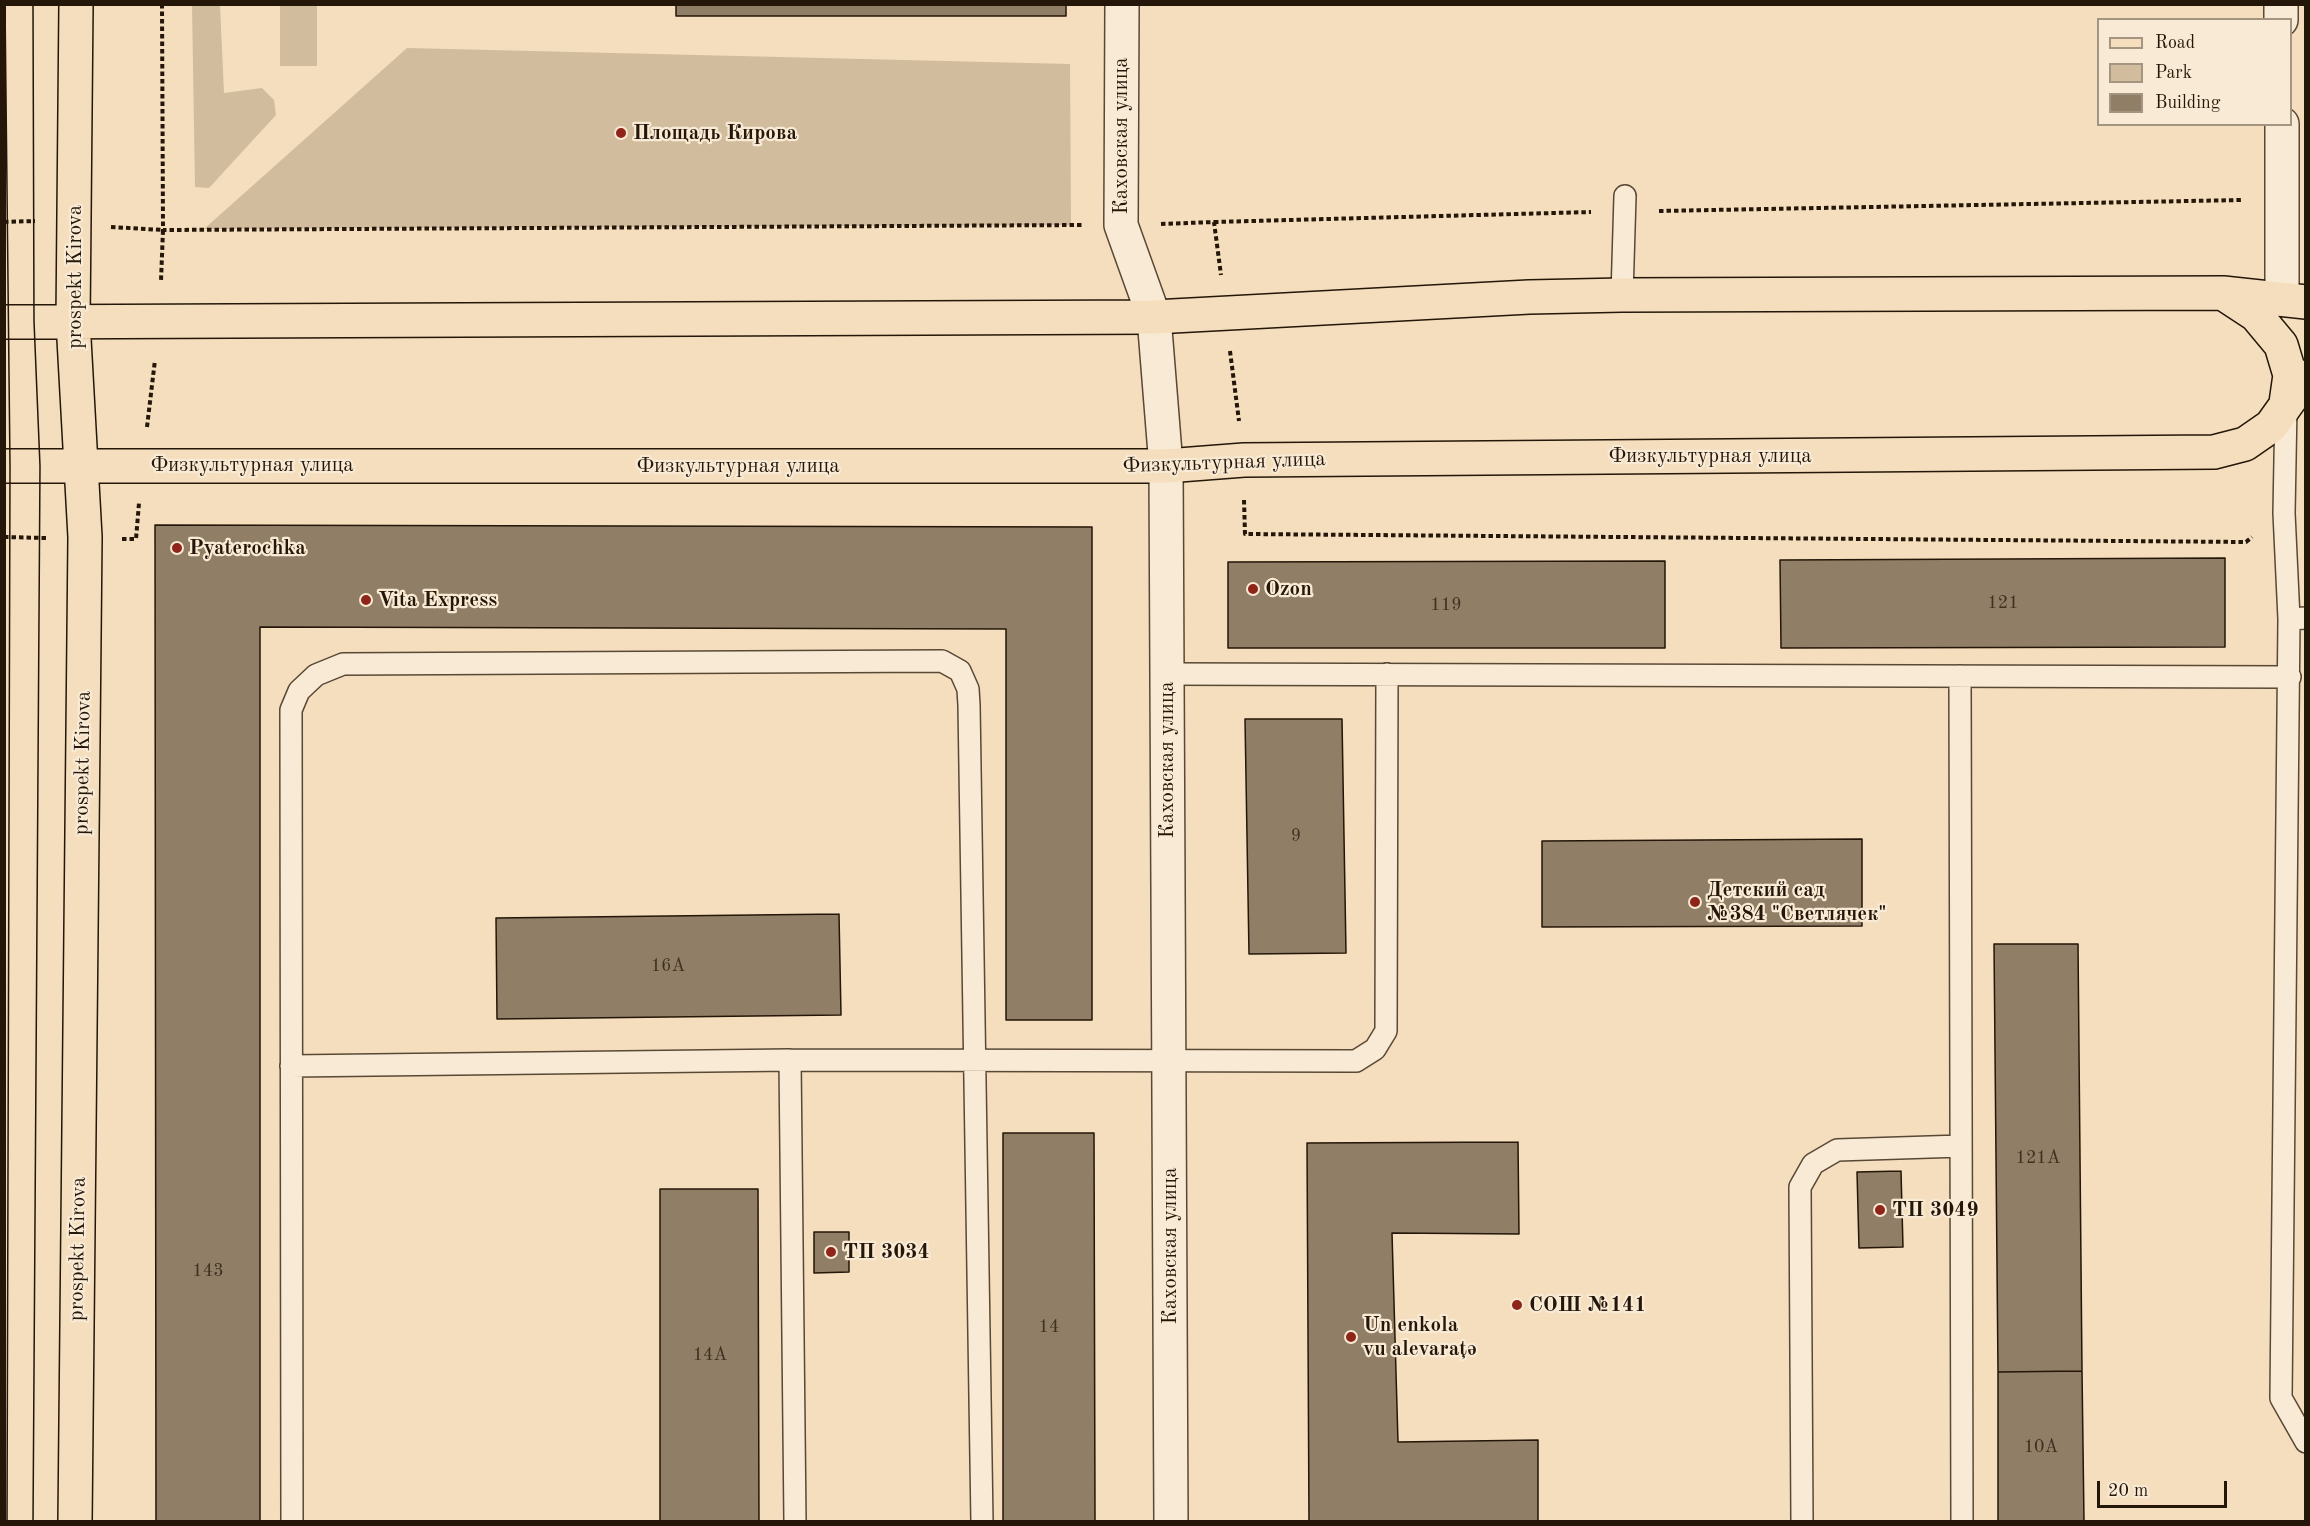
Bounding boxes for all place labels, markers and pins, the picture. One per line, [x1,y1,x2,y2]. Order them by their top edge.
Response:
place label: Площадь Кирова [633,120,797,146]
marker: Площадь Кирова [614,126,628,140]
place label: Pyaterochka [189,535,306,561]
marker: Pyaterochka [170,541,184,555]
place label: Ozon [1265,576,1312,602]
marker: Ozon [1246,582,1260,596]
place label: Vita Express [378,587,497,613]
marker: Vita Express [359,593,373,607]
place label: Детский сад №384 "Светлячек" [1707,877,1887,927]
marker: Детский сад №384 "Светлячек" [1688,895,1702,909]
place label: ТП 3049 [1892,1197,1979,1223]
marker: ТП 3049 [1873,1203,1887,1217]
place label: ТП 3034 [843,1239,930,1265]
marker: ТП 3034 [824,1245,838,1259]
place label: СОШ №141 [1529,1292,1646,1318]
marker: СОШ №141 [1510,1298,1524,1312]
place label: Un enkola vu alevaraţə [1363,1312,1477,1362]
marker: Un enkola vu alevaraţə [1344,1330,1358,1344]

